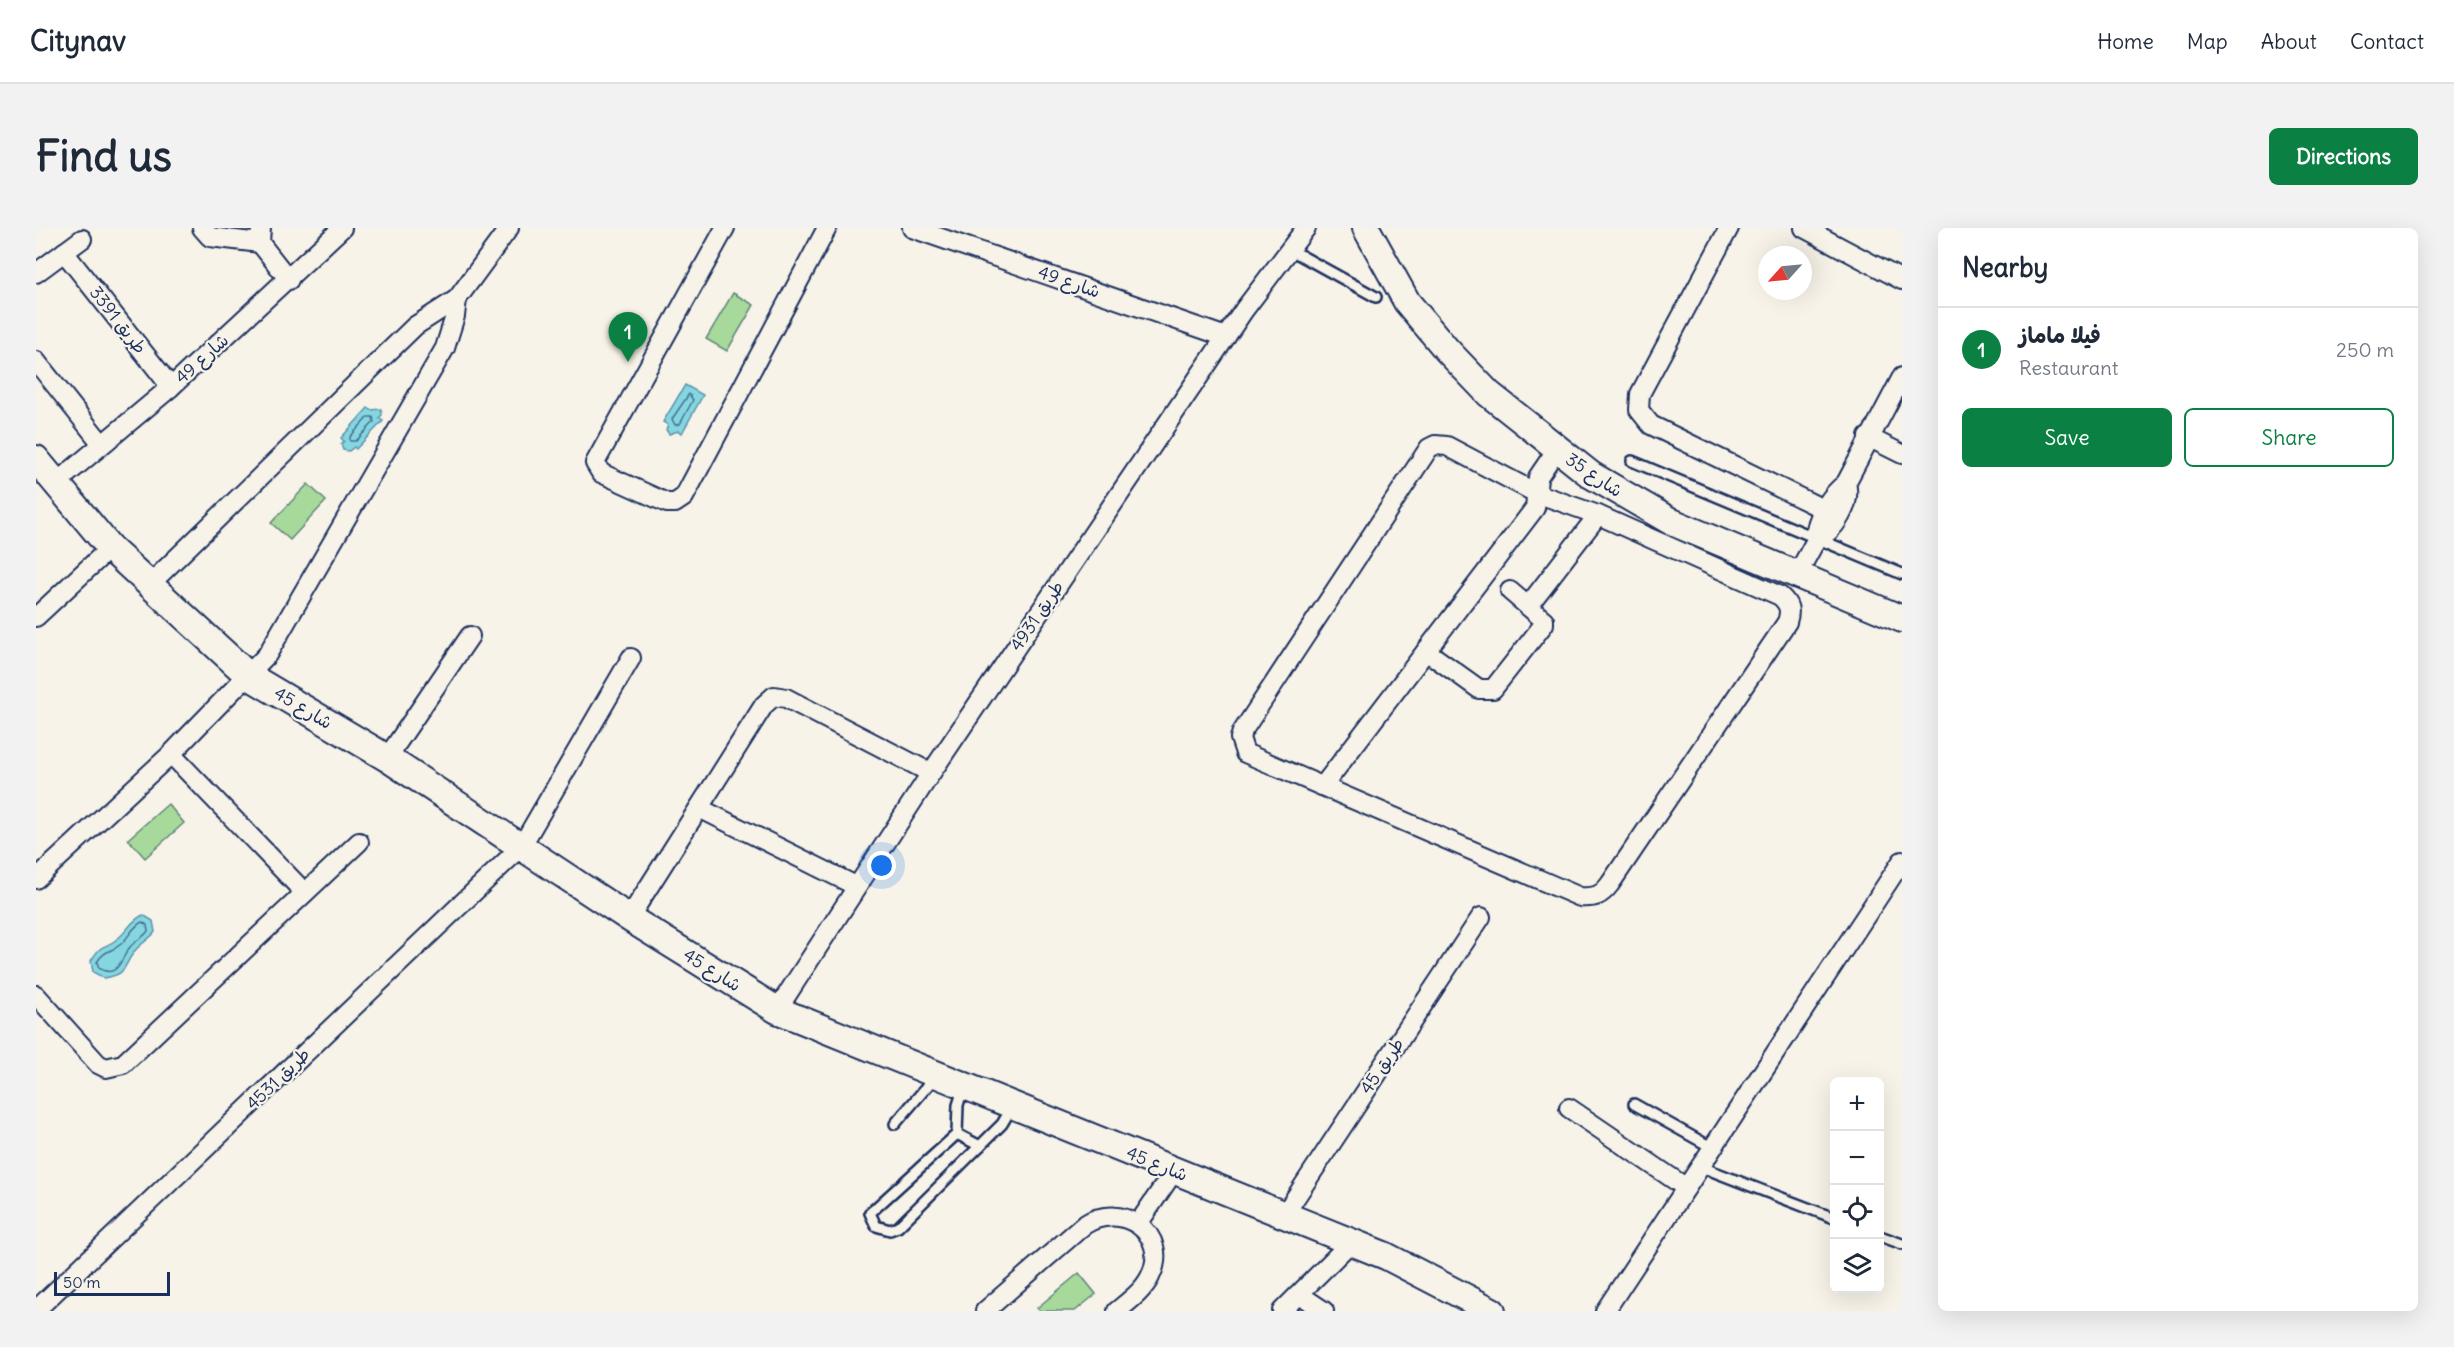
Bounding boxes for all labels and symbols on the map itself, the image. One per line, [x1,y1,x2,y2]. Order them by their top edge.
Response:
north arrow [1758,246,1812,300]
street label: شارع 49 [1035,260,1103,304]
street label: طريق 3391 [85,281,152,358]
pin: 1 [608,312,648,362]
street label: شارع 49 [170,329,234,389]
street label: شارع 35 [1561,447,1627,503]
street label: طريق 4931 [1005,576,1068,655]
street label: شارع 45 [269,681,337,735]
your location [867,851,896,880]
street label: شارع 45 [678,943,746,997]
street label: طريق 45 [1354,1033,1409,1098]
street label: طريق 4531 [241,1043,314,1115]
street label: شارع 45 [1123,1141,1191,1187]
scale bar [54,1269,170,1296]

